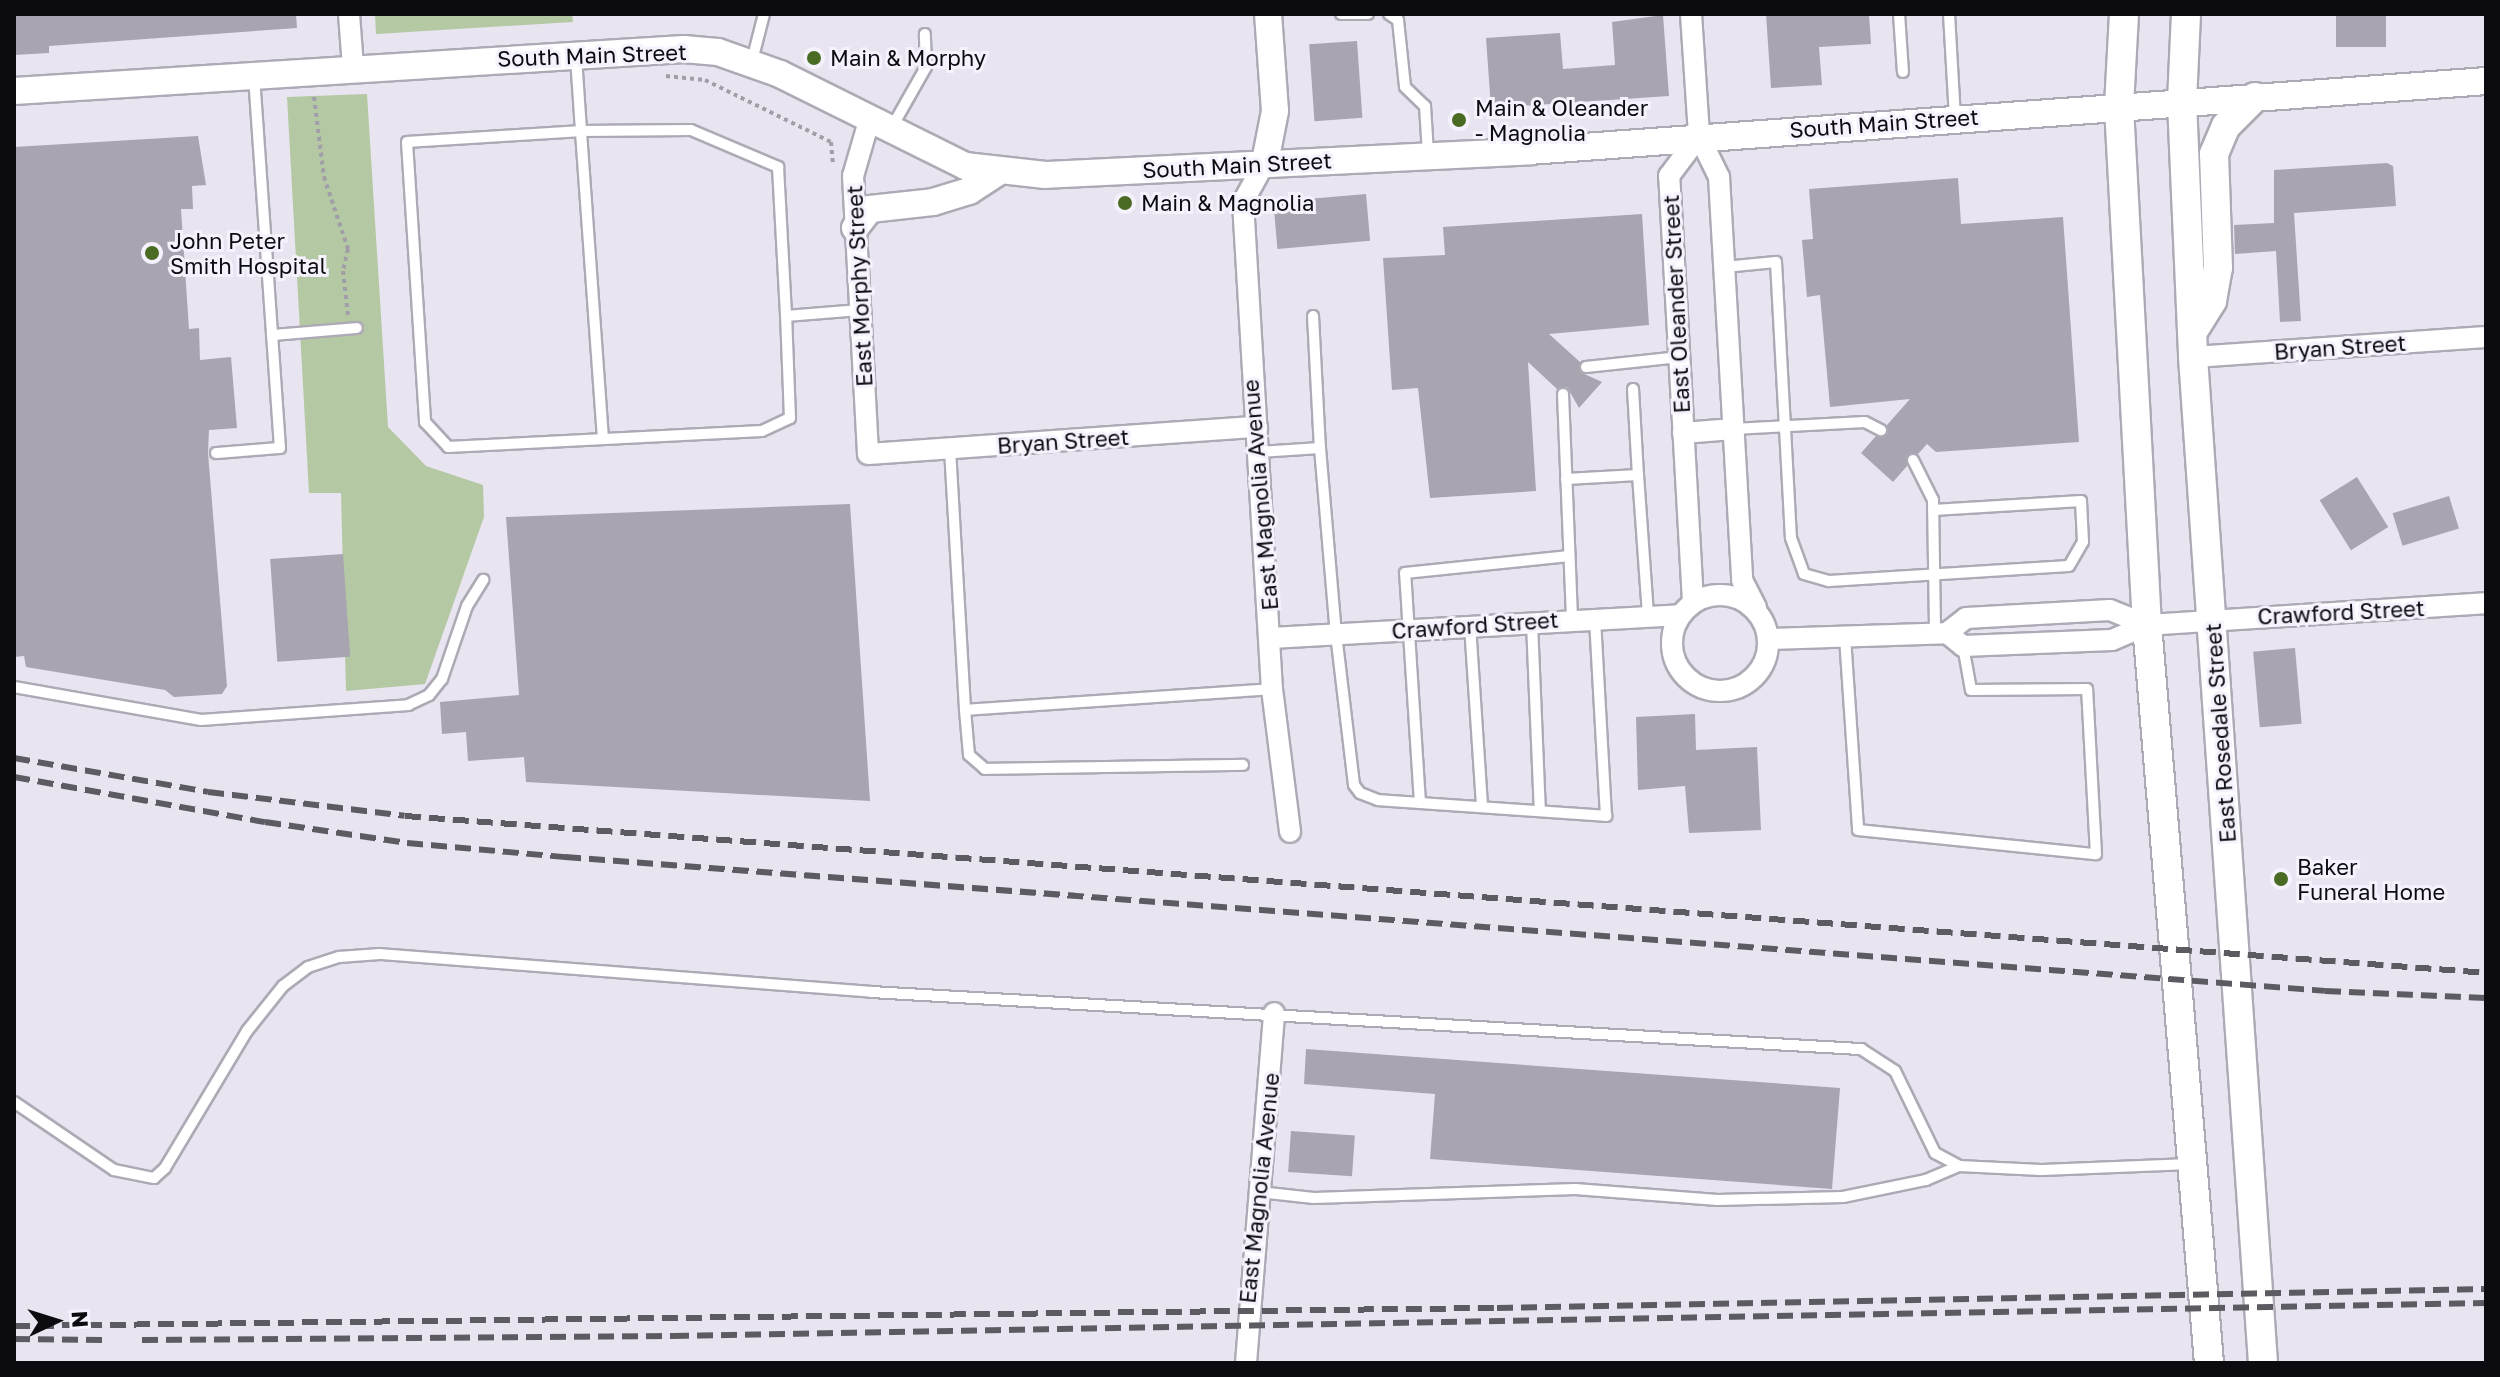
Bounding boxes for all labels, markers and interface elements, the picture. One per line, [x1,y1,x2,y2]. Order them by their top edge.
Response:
street label: South Main Street [497,38,687,72]
place label: Main & Morphy [830,45,986,71]
marker: Main & Morphy [805,49,823,67]
place label: Main & Oleander - Magnolia [1475,94,1648,146]
street label: South Main Street [1788,103,1980,143]
marker: Main & Oleander - Magnolia [1450,111,1468,129]
street label: South Main Street [1142,147,1332,183]
street label: East Morphy Street [841,185,877,387]
place label: Main & Magnolia [1141,190,1314,216]
marker: Main & Magnolia [1116,194,1134,212]
street label: East Oleander Street [1657,194,1695,414]
place label: John Peter Smith Hospital [170,227,327,278]
marker: John Peter Smith Hospital [141,242,163,264]
street label: Bryan Street [2273,329,2407,365]
street label: East Magnolia Avenue [1237,378,1283,612]
street label: Bryan Street [996,423,1130,459]
street label: Crawford Street [2257,594,2425,630]
street label: Crawford Street [1391,606,1559,644]
street label: East Rosedale Street [2199,622,2241,844]
place label: Baker Funeral Home [2297,853,2445,904]
marker: Baker Funeral Home [2272,870,2290,888]
street label: East Magnolia Avenue [1234,1071,1284,1305]
north arrow [16,1281,96,1361]
text: N [66,1310,94,1329]

